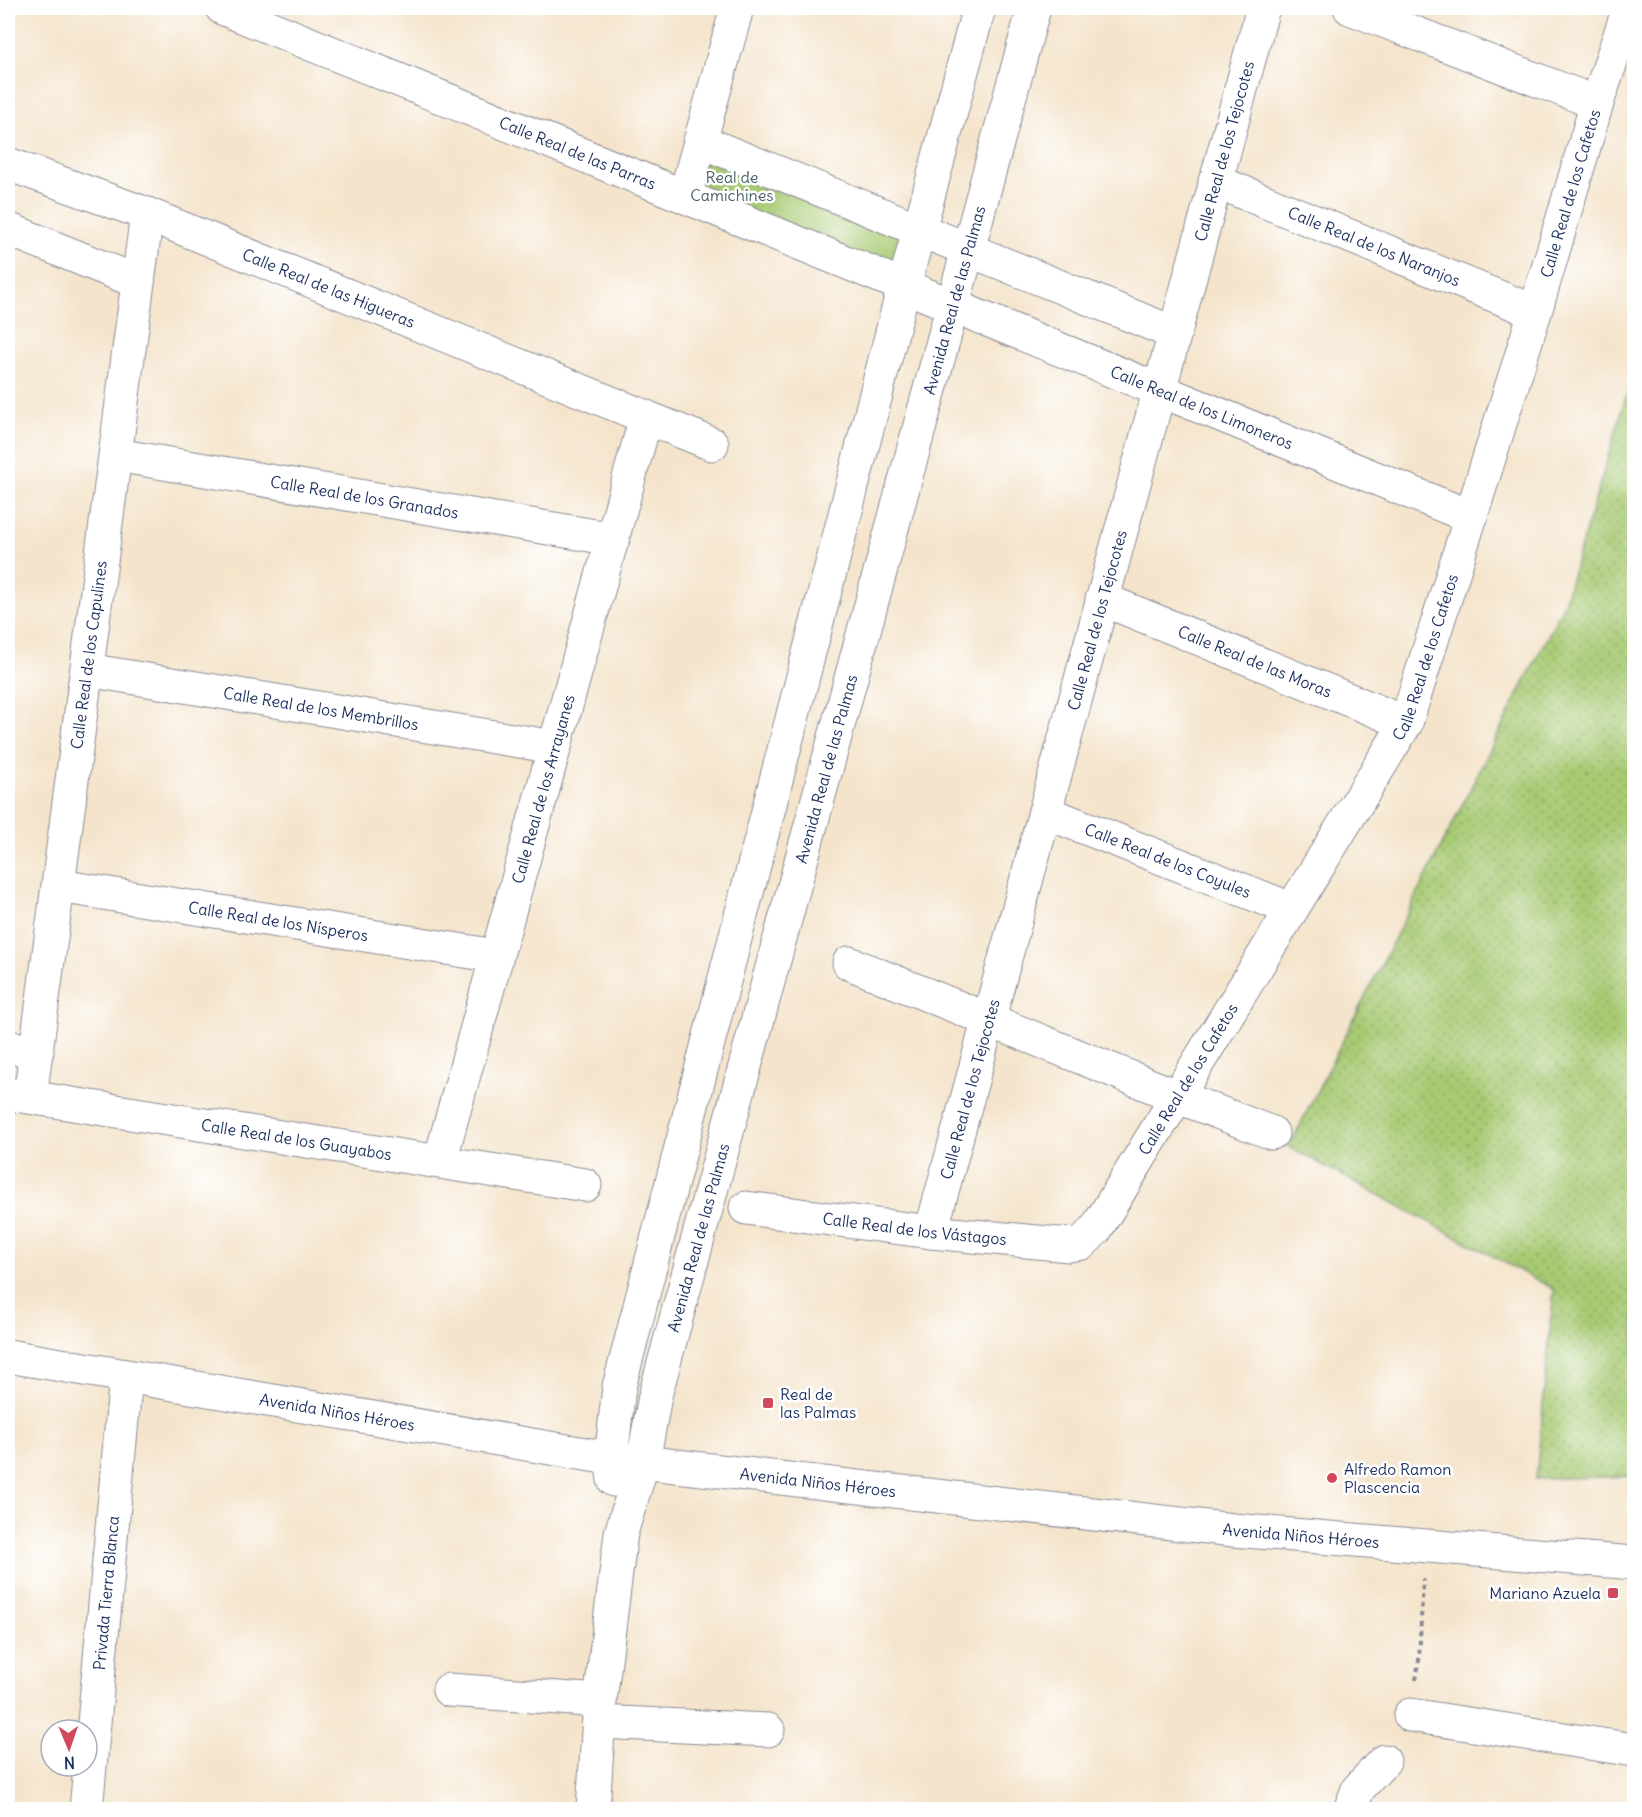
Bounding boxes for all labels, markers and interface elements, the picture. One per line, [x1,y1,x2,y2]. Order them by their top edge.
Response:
street label: Calle Real de los Tejocotes [1190,59,1258,243]
street label: Calle Real de los Cafetos [1536,107,1605,280]
street label: Calle Real de las Parras [496,112,659,194]
park label: Real de Camichines [690,167,774,205]
street label: Calle Real de los Naranjos [1285,202,1463,290]
street label: Avenida Real de las Palmas [919,203,990,397]
street label: Calle Real de las Higueras [240,244,418,332]
street label: Calle Real de los Limoneros [1107,361,1296,453]
street label: Calle Real de los Granados [269,471,460,523]
street label: Calle Real de los Tejocotes [1063,528,1131,713]
street label: Calle Real de los Capulines [66,559,111,750]
street label: Calle Real de los Cafetos [1388,572,1462,744]
street label: Calle Real de las Moras [1175,621,1335,702]
street label: Avenida Real de las Palmas [791,672,862,866]
street label: Calle Real de los Membrillos [222,683,420,734]
street label: Calle Real de los Arrayanes [507,692,579,886]
street label: Calle Real de los Coyules [1082,819,1254,902]
street label: Calle Real de los Nísperos [187,897,370,945]
street label: Calle Real de los Tejocotes [936,997,1004,1182]
street label: Calle Real de los Cafetos [1134,999,1242,1159]
street label: Calle Real de los Guayabos [200,1114,393,1164]
street label: Avenida Real de las Palmas [663,1141,734,1334]
street label: Calle Real de los Vástagos [822,1208,1008,1249]
place label: Real de las Palmas [780,1384,856,1422]
street label: Avenida Niños Héroes [258,1389,416,1435]
marker: Real de las Palmas [761,1396,775,1410]
place label: Alfredo Ramon Plascencia [1344,1459,1452,1497]
street label: Avenida Niños Héroes [739,1463,897,1501]
marker: Alfredo Ramon Plascencia [1325,1471,1339,1485]
street label: Privada Tierra Blanca [89,1515,123,1671]
street label: Avenida Niños Héroes [1222,1519,1380,1552]
place label: Mariano Azuela [1489,1583,1601,1603]
marker: Mariano Azuela [1606,1586,1620,1600]
north arrow [39,1718,99,1778]
text: N [64,1753,75,1773]

